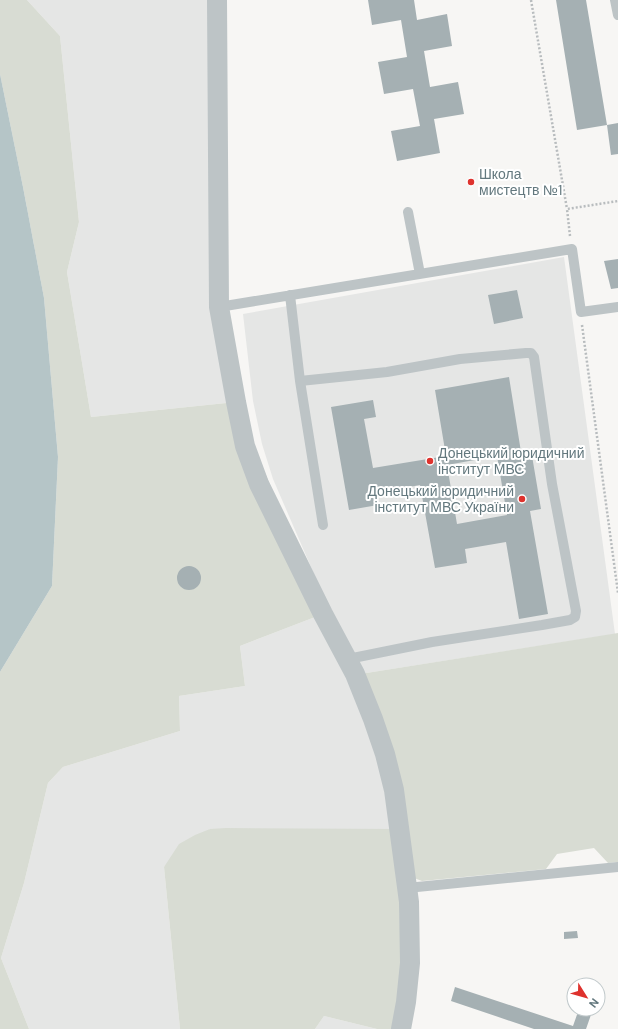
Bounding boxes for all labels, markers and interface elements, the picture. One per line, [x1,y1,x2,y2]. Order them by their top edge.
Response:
place label: Школа мистецтв №1 [479,165,562,199]
marker: Школа мистецтв №1 [466,177,476,187]
place label: Донецький юридичний інститут МВС [438,444,585,478]
marker: Донецький юридичний інститут МВС [425,456,435,466]
place label: Донецький юридичний інститут МВС України [367,482,514,516]
marker: Донецький юридичний інститут МВС України [517,494,527,504]
north arrow [566,977,606,1017]
text: N [586,996,602,1010]

